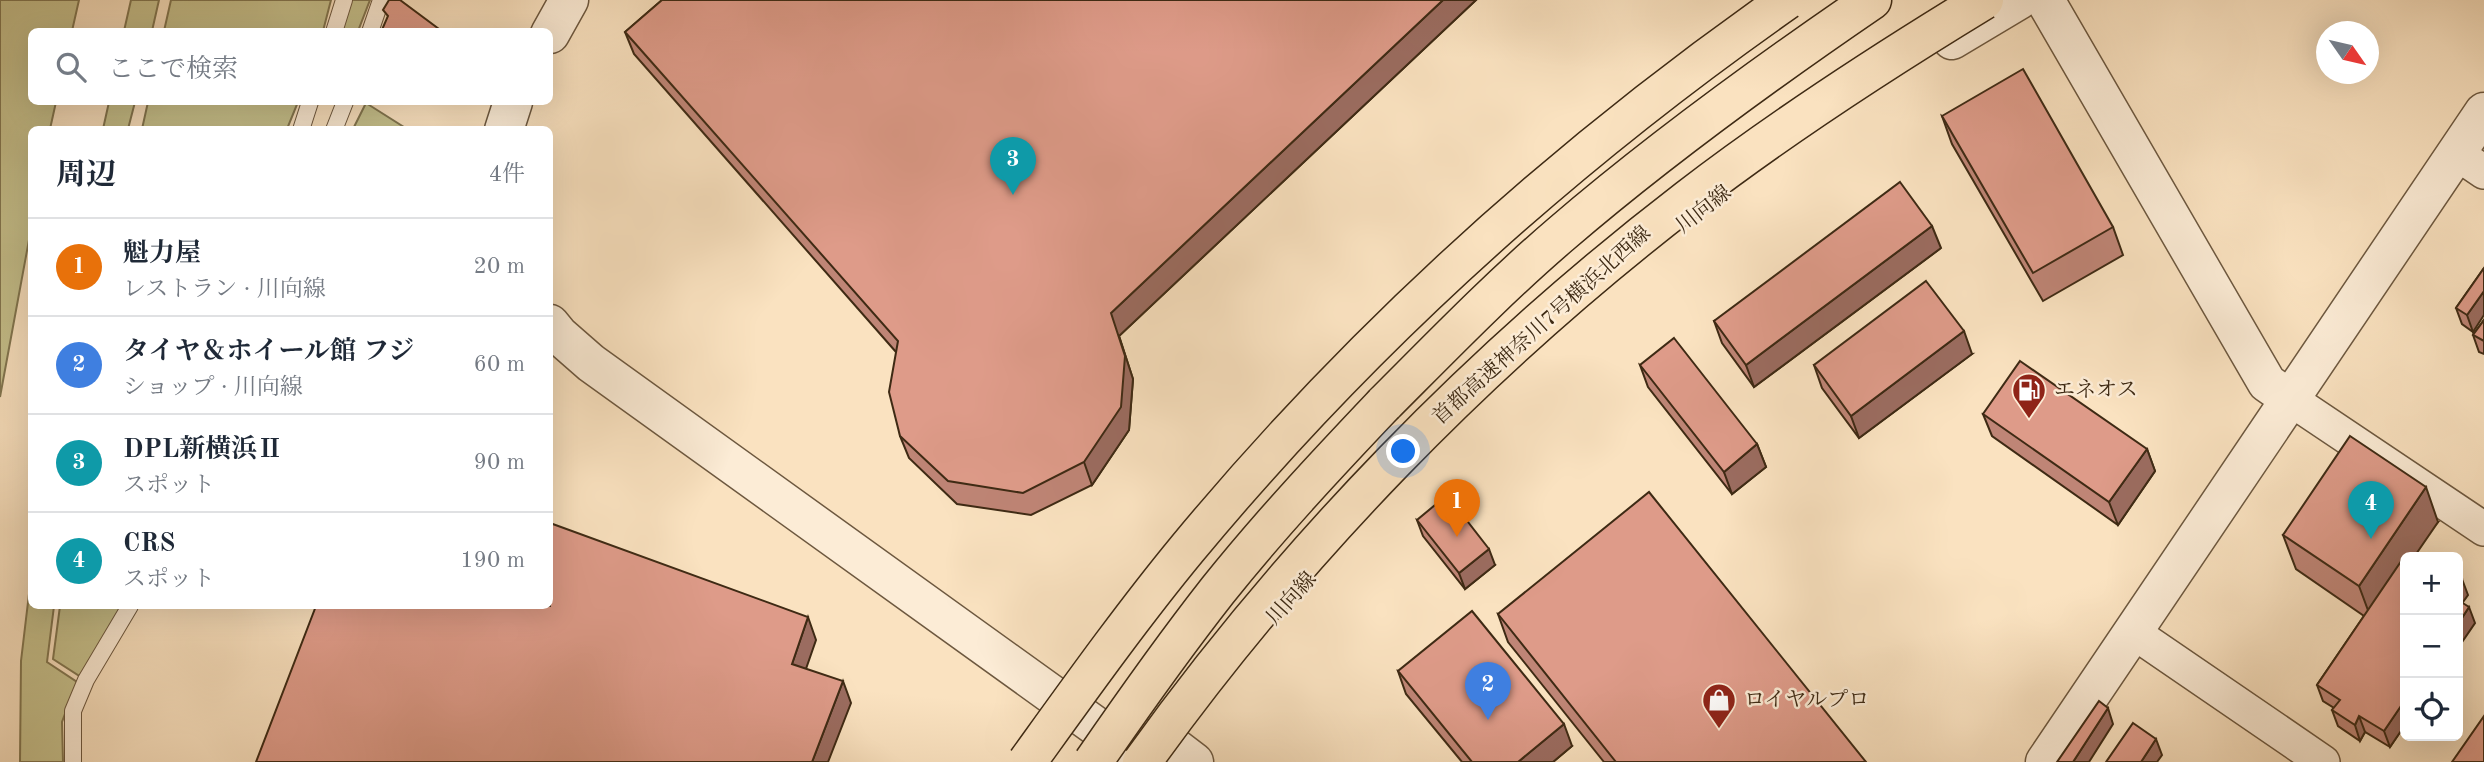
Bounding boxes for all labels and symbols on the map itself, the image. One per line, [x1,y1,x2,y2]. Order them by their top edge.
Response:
north arrow [2316,21,2379,84]
pin: 3 [990,137,1036,195]
street label: 川向線 [1671,181,1735,238]
street label: 首都高速神奈川7号横浜北西線 [1428,221,1655,429]
fuel station icon: エネオス [2010,371,2048,420]
place label: エネオス [2054,378,2138,401]
your location [1386,434,1420,468]
pin: 1 [1434,479,1480,537]
pin: 4 [2348,481,2394,539]
street label: 川向線 [1262,567,1321,629]
pin: 2 [1465,662,1511,720]
shop icon: ロイヤルプロ [1700,681,1738,730]
place label: ロイヤルプロ [1744,689,1869,711]

